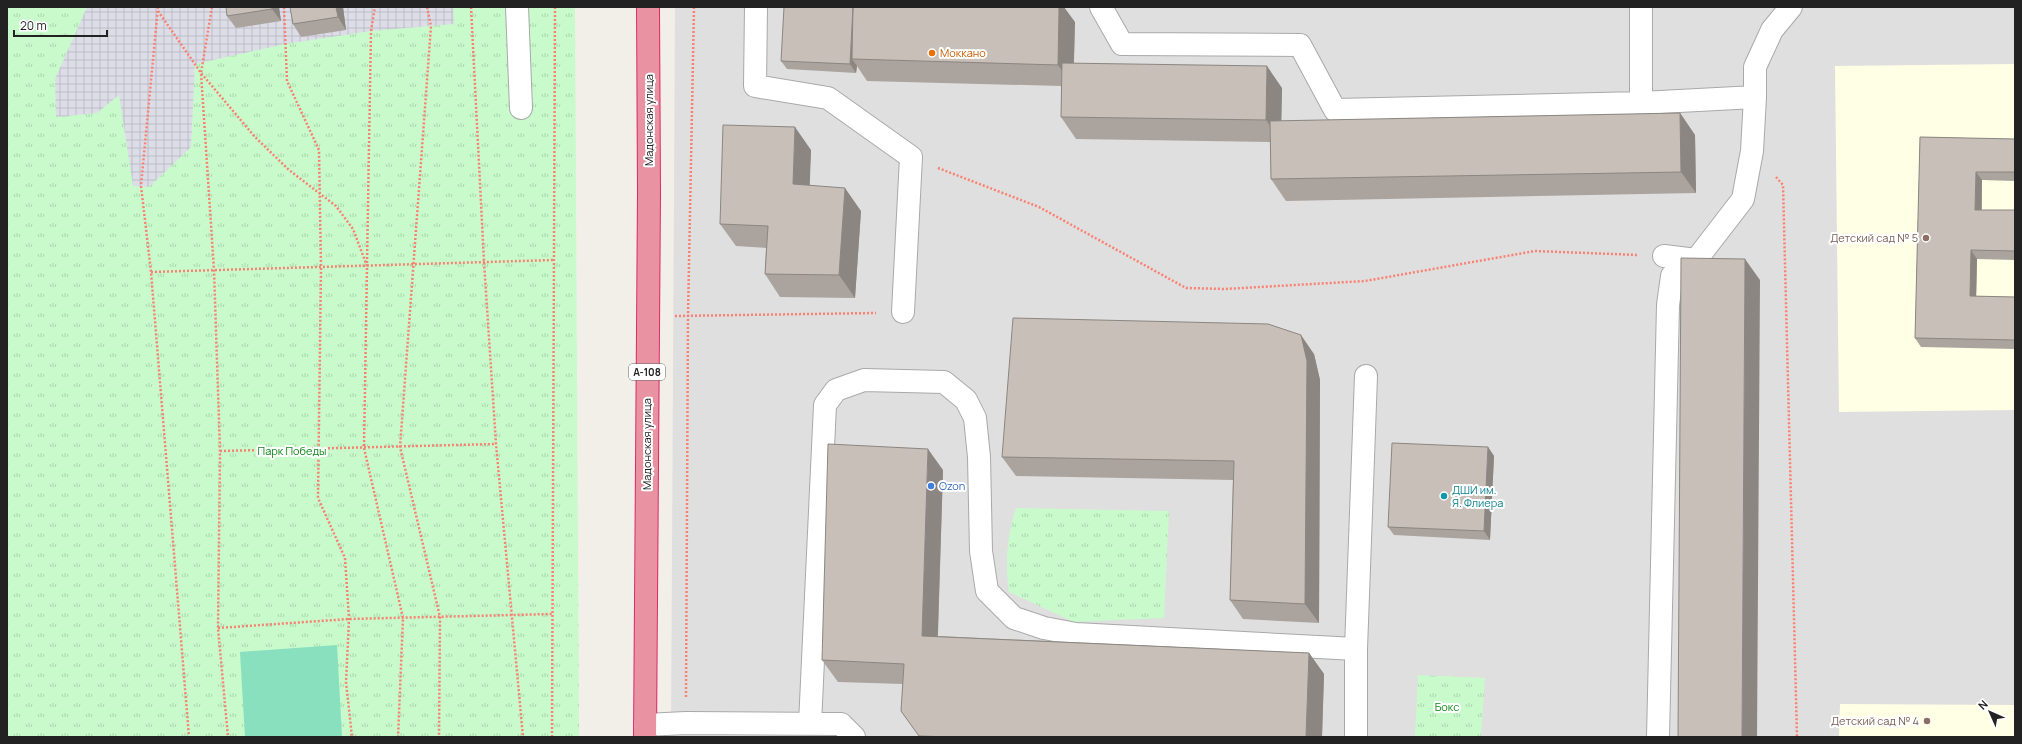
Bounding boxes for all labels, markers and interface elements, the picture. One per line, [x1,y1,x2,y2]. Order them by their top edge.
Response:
scale bar [14,12,107,38]
text: 20 m [20,17,47,34]
place label: Моккано [940,45,986,60]
marker: Моккано [927,48,937,58]
street label: Мадонская улица [641,74,656,166]
place label: Детский сад № 5 [1830,230,1918,245]
marker: Детский сад № 5 [1921,233,1931,243]
road number: А-108 [629,364,665,380]
street label: Мадонская улица [639,398,654,490]
park label: Парк Победы [258,443,326,458]
place label: Ozon [939,478,965,493]
marker: Ozon [926,481,936,491]
place label: ДШИ им. Я. Флиера [1452,482,1503,510]
marker: ДШИ им. Я. Флиера [1439,491,1449,501]
north arrow [1970,692,2010,732]
text: N [1974,696,1991,713]
park label: Бокс [1435,699,1459,714]
place label: Детский сад № 4 [1831,713,1919,728]
marker: Детский сад № 4 [1922,716,1932,726]

